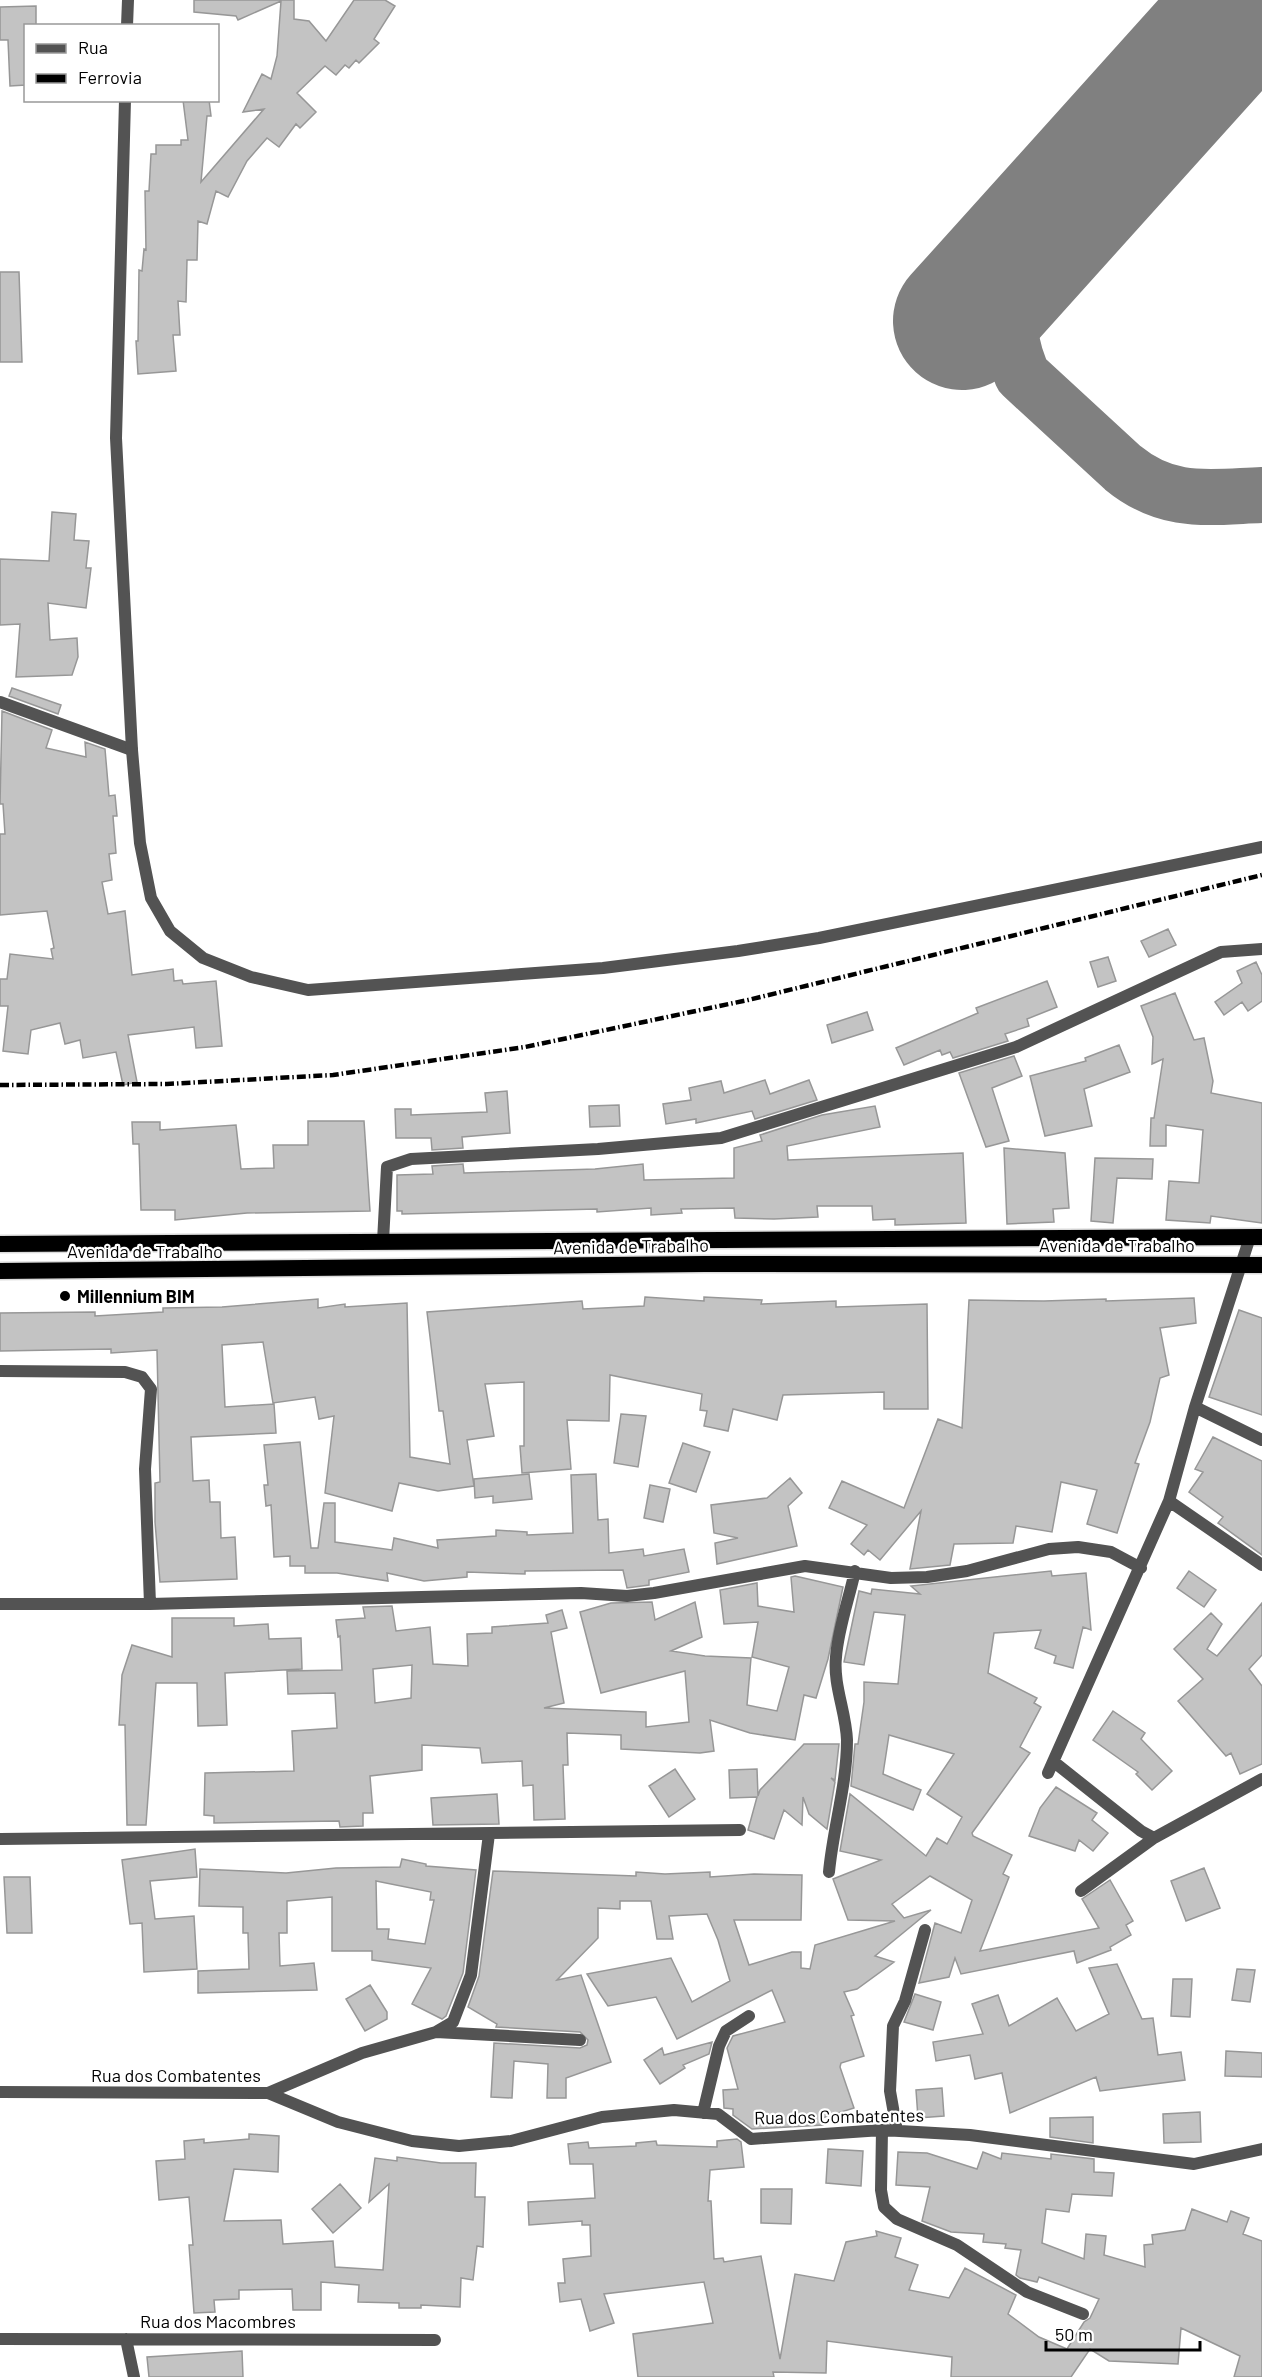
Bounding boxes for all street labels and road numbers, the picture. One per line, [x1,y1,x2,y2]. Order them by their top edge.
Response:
street label: Avenida de Trabalho [553,1234,709,1258]
street label: Avenida de Trabalho [1039,1234,1195,1256]
street label: Avenida de Trabalho [67,1240,223,1262]
street label: Rua dos Combatentes [91,2064,261,2086]
street label: Rua dos Combatentes [754,2104,924,2128]
street label: Rua dos Macombres [140,2310,296,2332]

